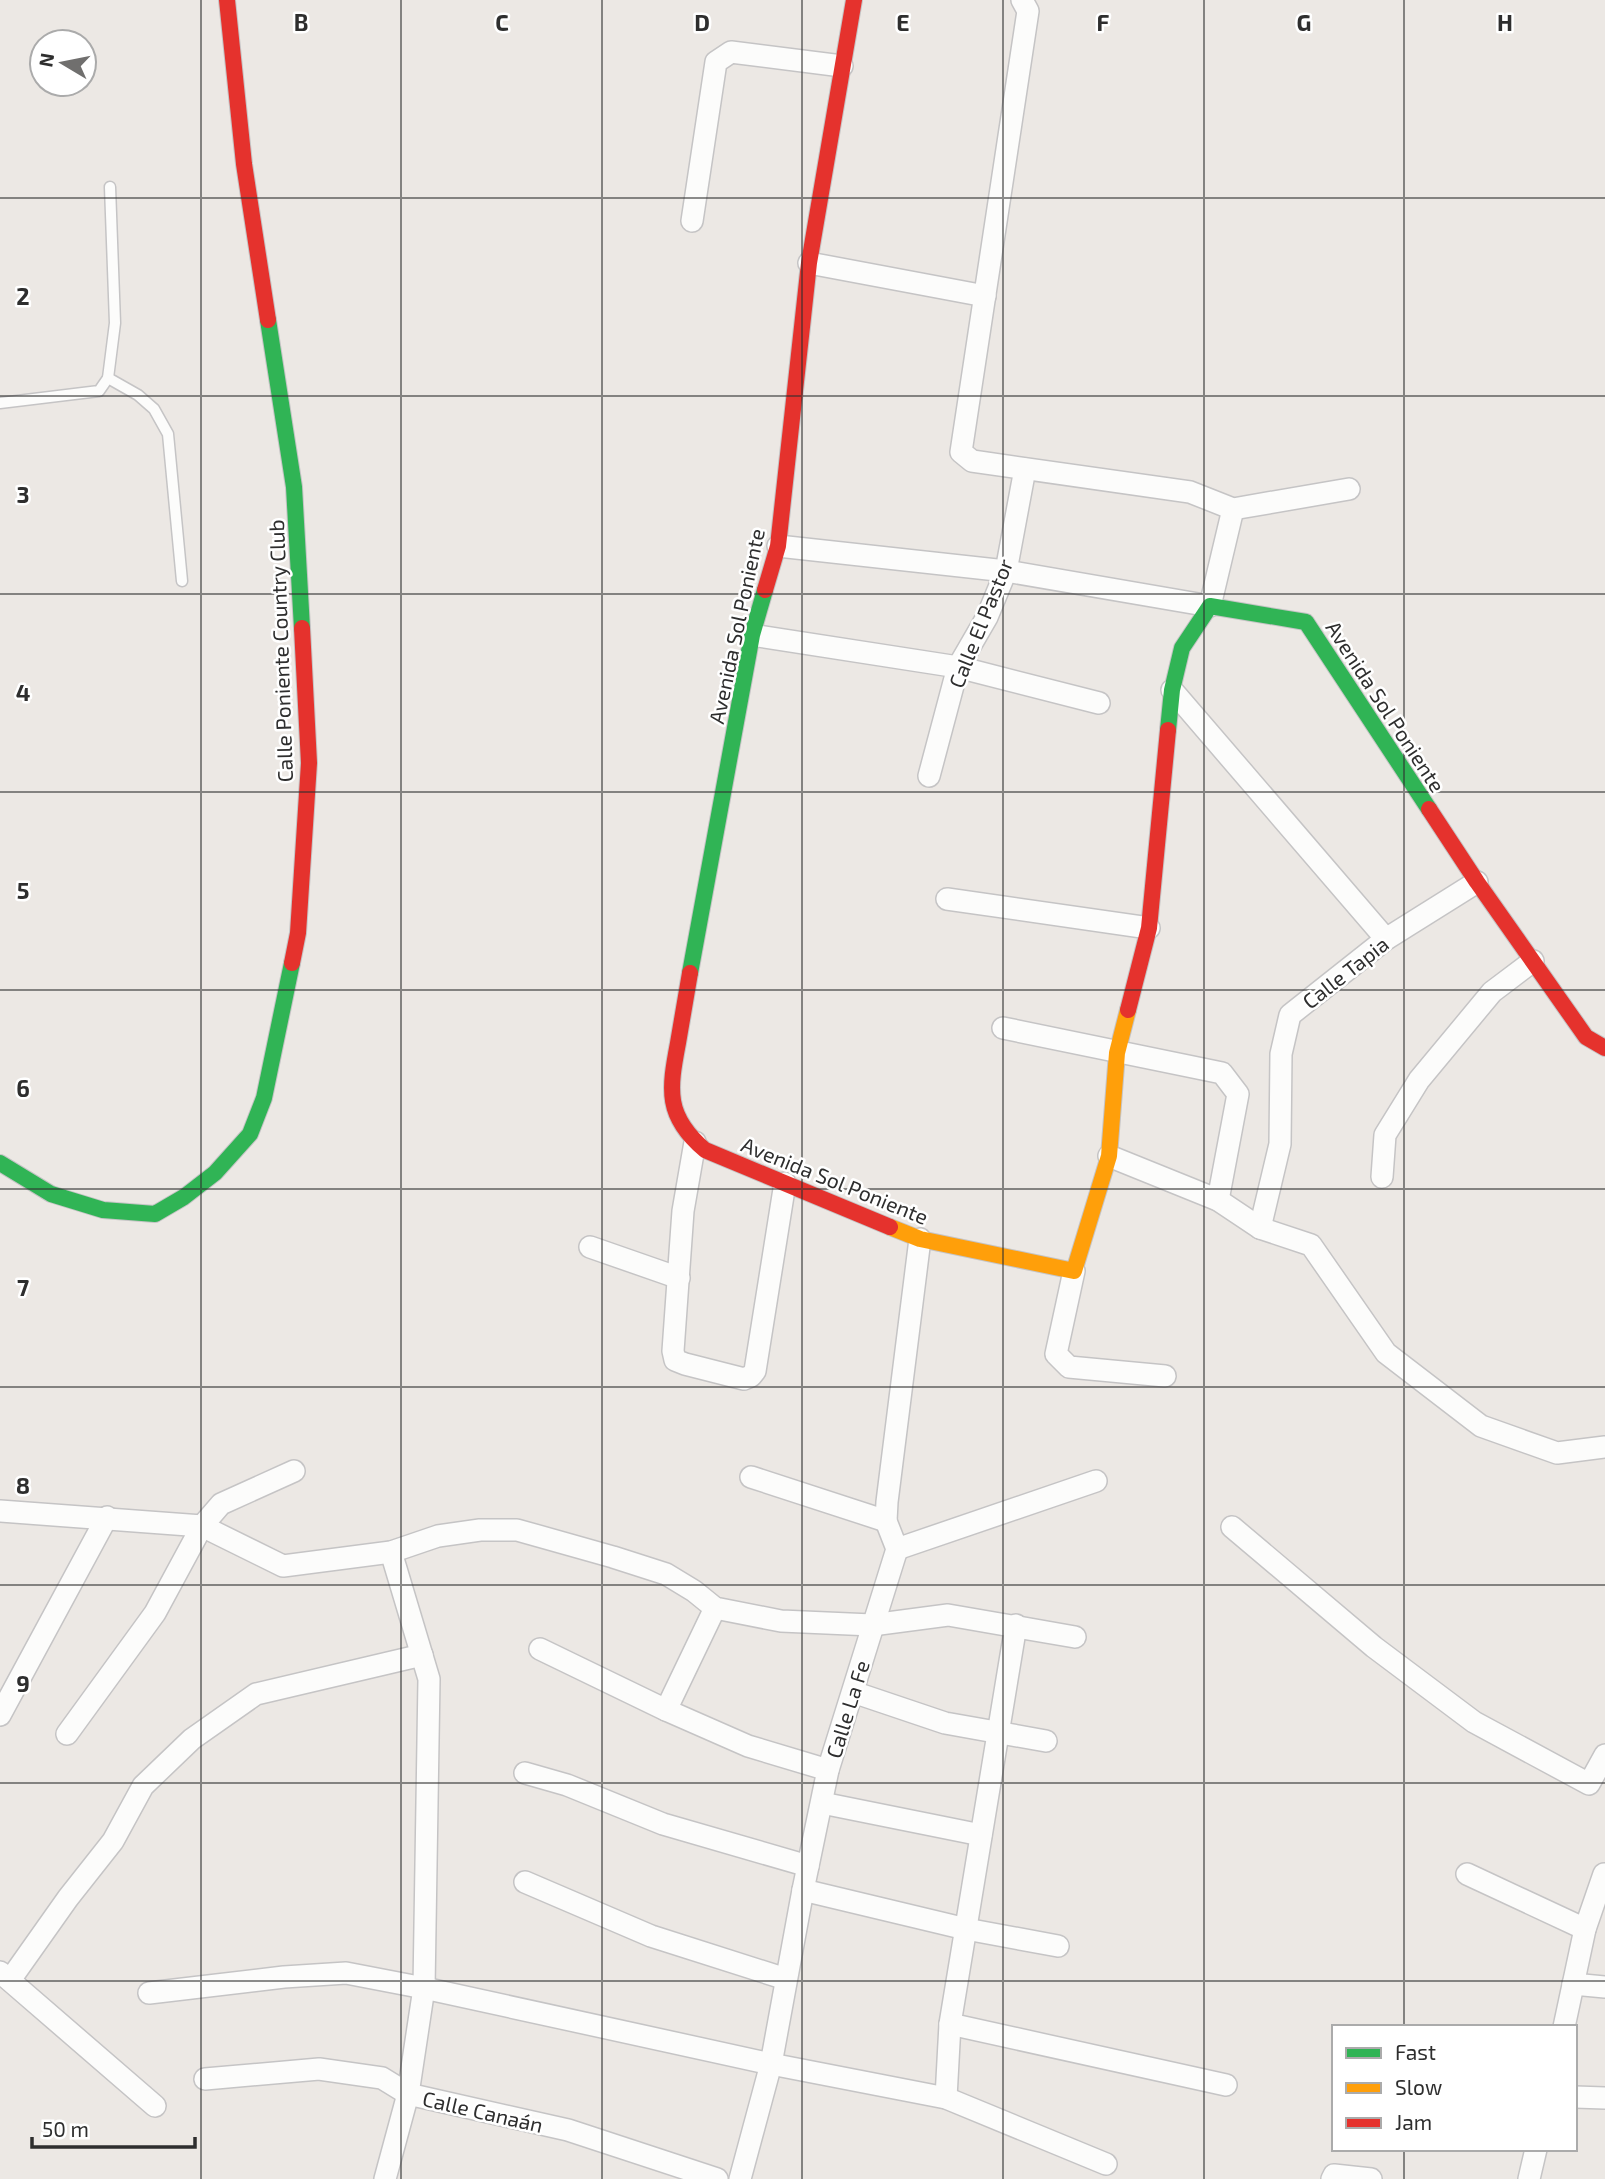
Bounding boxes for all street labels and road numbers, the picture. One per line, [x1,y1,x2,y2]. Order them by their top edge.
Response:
street label: Calle Poniente Country Club [263,519,297,783]
street label: Avenida Sol Poniente [703,526,769,726]
street label: Calle El Pastor [943,554,1017,691]
street label: Avenida Sol Poniente [1321,616,1451,796]
street label: Calle Tapia [1297,931,1393,1013]
street label: Avenida Sol Poniente [738,1131,932,1229]
street label: Calle La Fe [820,1657,874,1761]
street label: Calle Canaán [420,2085,546,2137]

